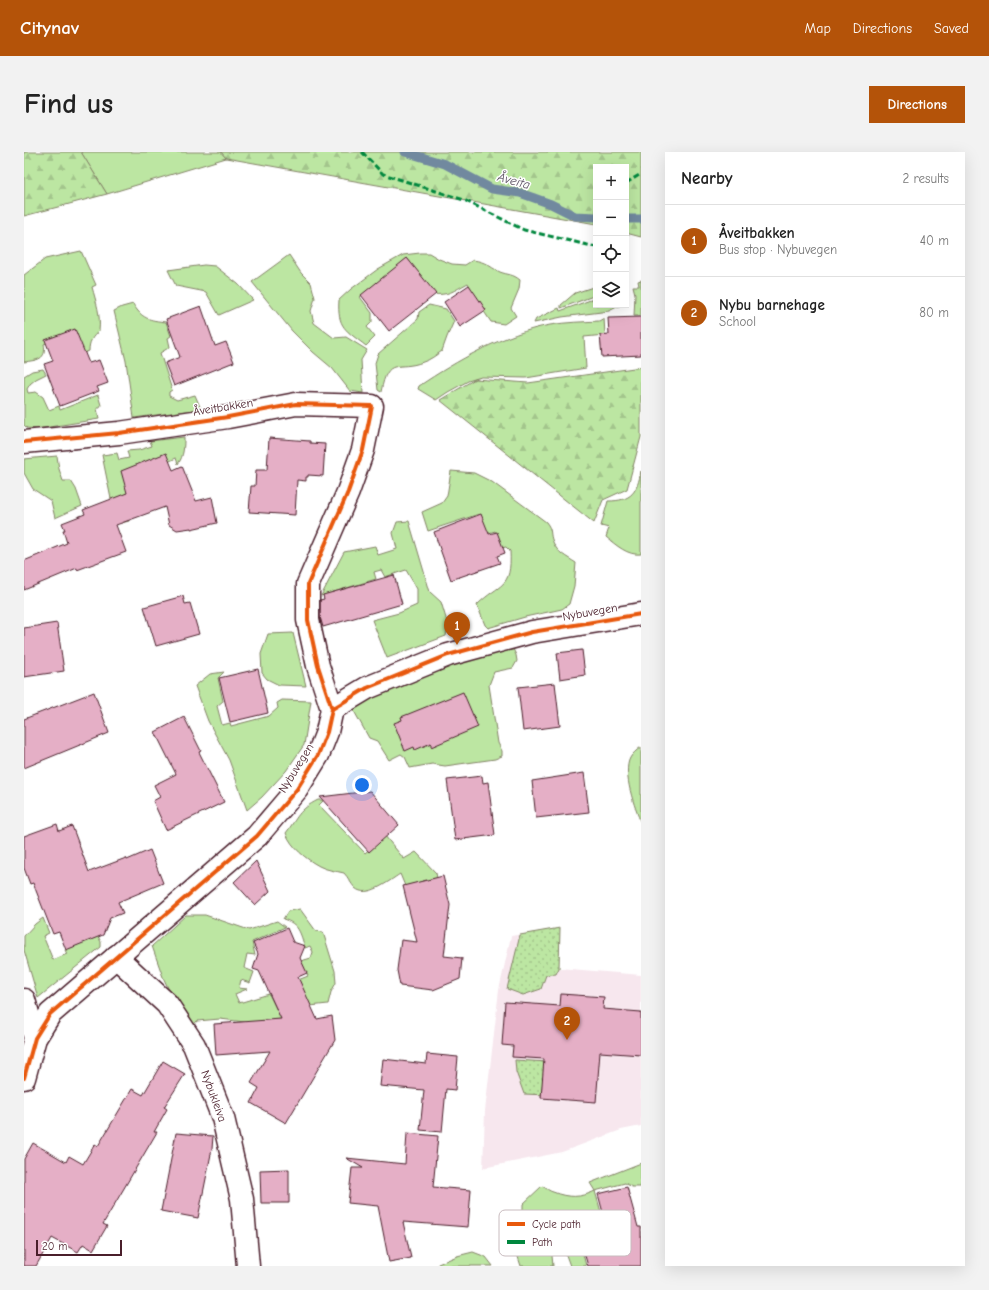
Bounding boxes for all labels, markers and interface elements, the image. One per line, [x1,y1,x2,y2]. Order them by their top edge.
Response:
text: Citynav [20,17,79,39]
text: Map [804,20,831,37]
text: Directions [853,20,912,37]
text: Saved [934,20,969,37]
button: Directions [869,86,965,123]
text: Find us [24,88,113,120]
map controls [593,164,629,308]
button: + [593,164,629,200]
water label: Åveita [495,168,532,192]
text: Nearby [681,169,732,188]
text: 2 results [902,171,949,186]
button: − [593,200,629,236]
text: Åveitbakken [719,224,795,242]
text: 1 [691,233,697,248]
text: 40 m [920,233,949,248]
button: locate [593,236,629,272]
text: Bus stop · Nybuvegen [719,242,837,257]
button: layers [593,272,629,308]
text: Nybu barnehage [719,296,825,314]
text: 2 [691,305,697,320]
text: 80 m [919,305,949,320]
text: School [719,314,756,329]
street label: Åveitbakken [192,394,254,419]
street label: Nybuvegen [561,600,619,624]
pin: 1 [444,612,470,645]
street label: Nybuvegen [275,741,317,795]
your location [352,775,372,795]
pin: 2 [554,1007,580,1040]
street label: Nybukleiva [198,1068,230,1124]
legend [499,1210,631,1256]
text: Cycle path [532,1218,581,1231]
text: Path [532,1236,553,1249]
scale bar [36,1238,122,1257]
text: 20 m [42,1240,67,1253]

